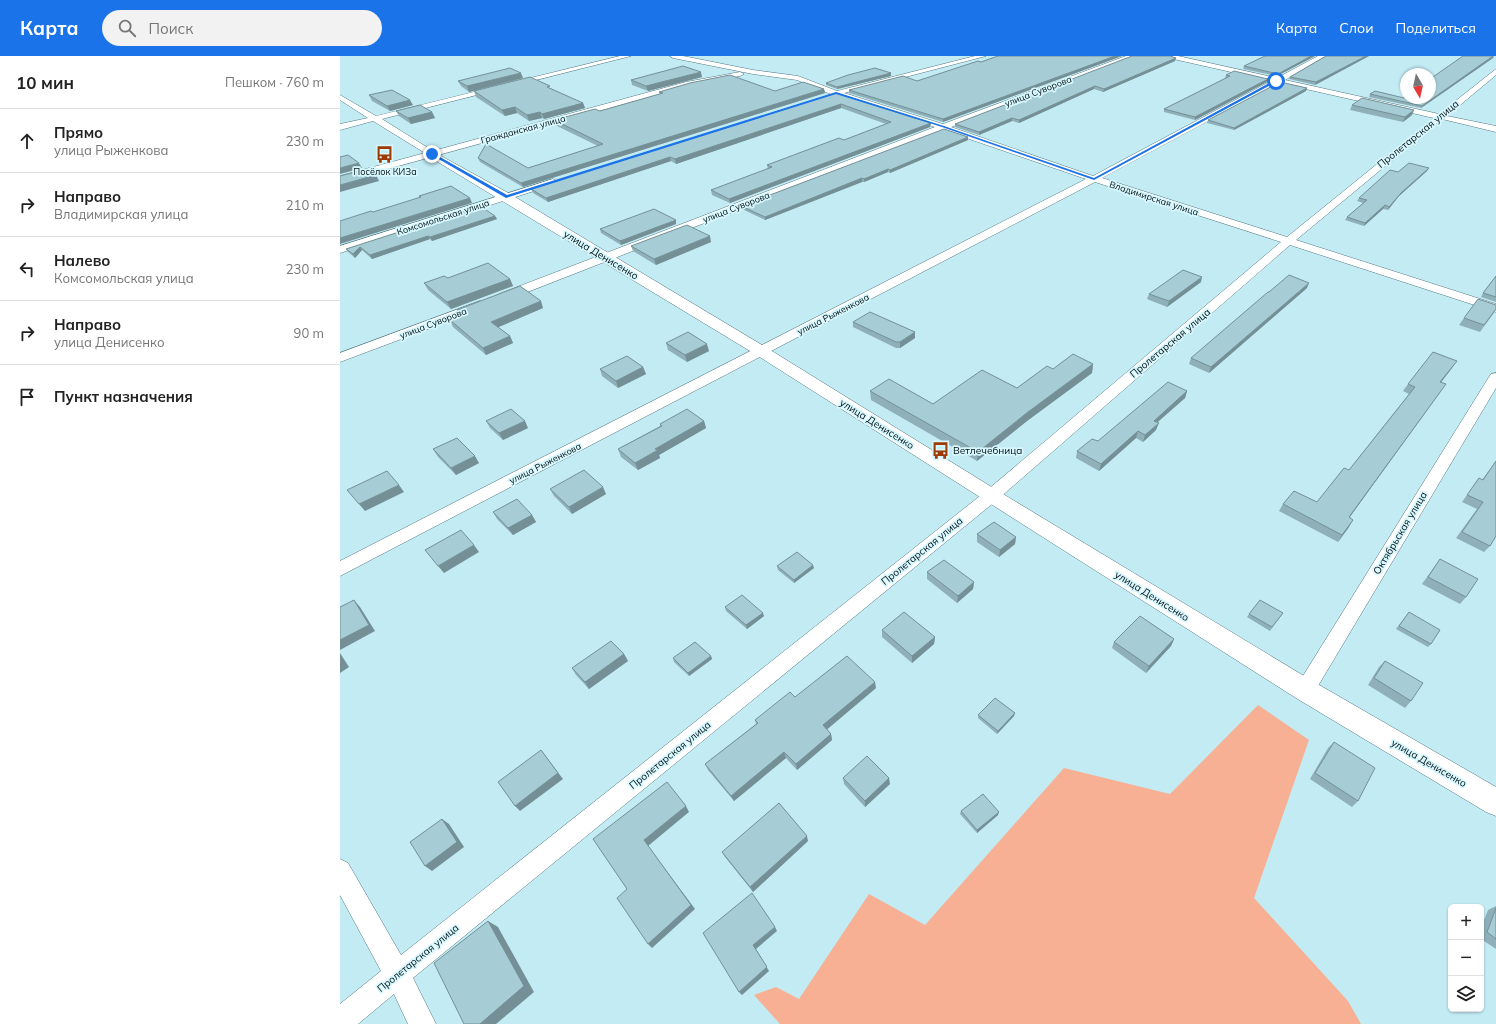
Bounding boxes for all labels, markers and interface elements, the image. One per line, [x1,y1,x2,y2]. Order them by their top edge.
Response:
search box [102,10,382,46]
text: Карта [20,16,78,40]
icon: search [116,17,138,39]
text: Поиск [148,19,193,38]
text: Карта [1276,19,1317,37]
text: Слои [1339,19,1374,37]
text: Поделиться [1396,19,1476,37]
north arrow [1400,68,1436,104]
text: 10 мин [16,72,74,93]
route start [1267,72,1285,90]
street label: улица Суворова [1003,73,1073,110]
text: Пешком · 760 m [225,74,324,90]
street label: Пролетарская улица [1375,97,1461,171]
street label: Гражданская улица [479,112,567,147]
text: Прямо [54,123,103,142]
icon: ahead [16,130,38,152]
text: 230 m [286,133,324,149]
text: улица Рыженкова [54,142,169,158]
bus stop icon: Посёлок КИЗа [375,144,395,164]
route end [423,145,441,163]
place label: Посёлок КИЗа [353,166,417,177]
street label: Владимирская улица [1108,178,1200,219]
text: Направо [54,187,121,206]
street label: улица Суворова [701,189,771,226]
icon: right [16,194,38,216]
text: 210 m [286,197,324,213]
street label: Комсомольская улица [395,197,491,238]
text: Владимирская улица [54,206,188,222]
street label: улица Денисенко [561,228,641,283]
text: Налево [54,251,110,270]
icon: left [16,258,38,280]
text: 230 m [286,261,324,277]
text: Комсомольская улица [54,270,194,286]
street label: улица Рыженкова [795,291,871,338]
street label: улица Суворова [398,305,468,342]
street label: Пролетарская улица [1127,305,1213,381]
text: Направо [54,315,121,334]
icon: right [16,322,38,344]
text: 90 m [294,325,324,341]
text: улица Денисенко [54,334,165,350]
icon: arrive [16,386,38,408]
text: Пункт назначения [54,387,193,406]
street label: улица Денисенко [838,396,917,452]
street label: улица Рыженкова [507,440,583,487]
bus stop icon: Ветлечебница [930,440,950,460]
place label: Ветлечебница [953,444,1022,457]
street label: Октябрьская улица [1370,489,1430,577]
street label: Пролетарская улица [879,514,965,588]
street label: улица Денисенко [1113,568,1192,624]
street label: Пролетарская улица [627,718,713,792]
street label: улица Денисенко [1389,736,1469,790]
map controls [1448,904,1484,1012]
button: + [1448,904,1484,940]
street label: Пролетарская улица [375,921,461,995]
button: − [1448,940,1484,976]
button: layers [1448,976,1484,1012]

